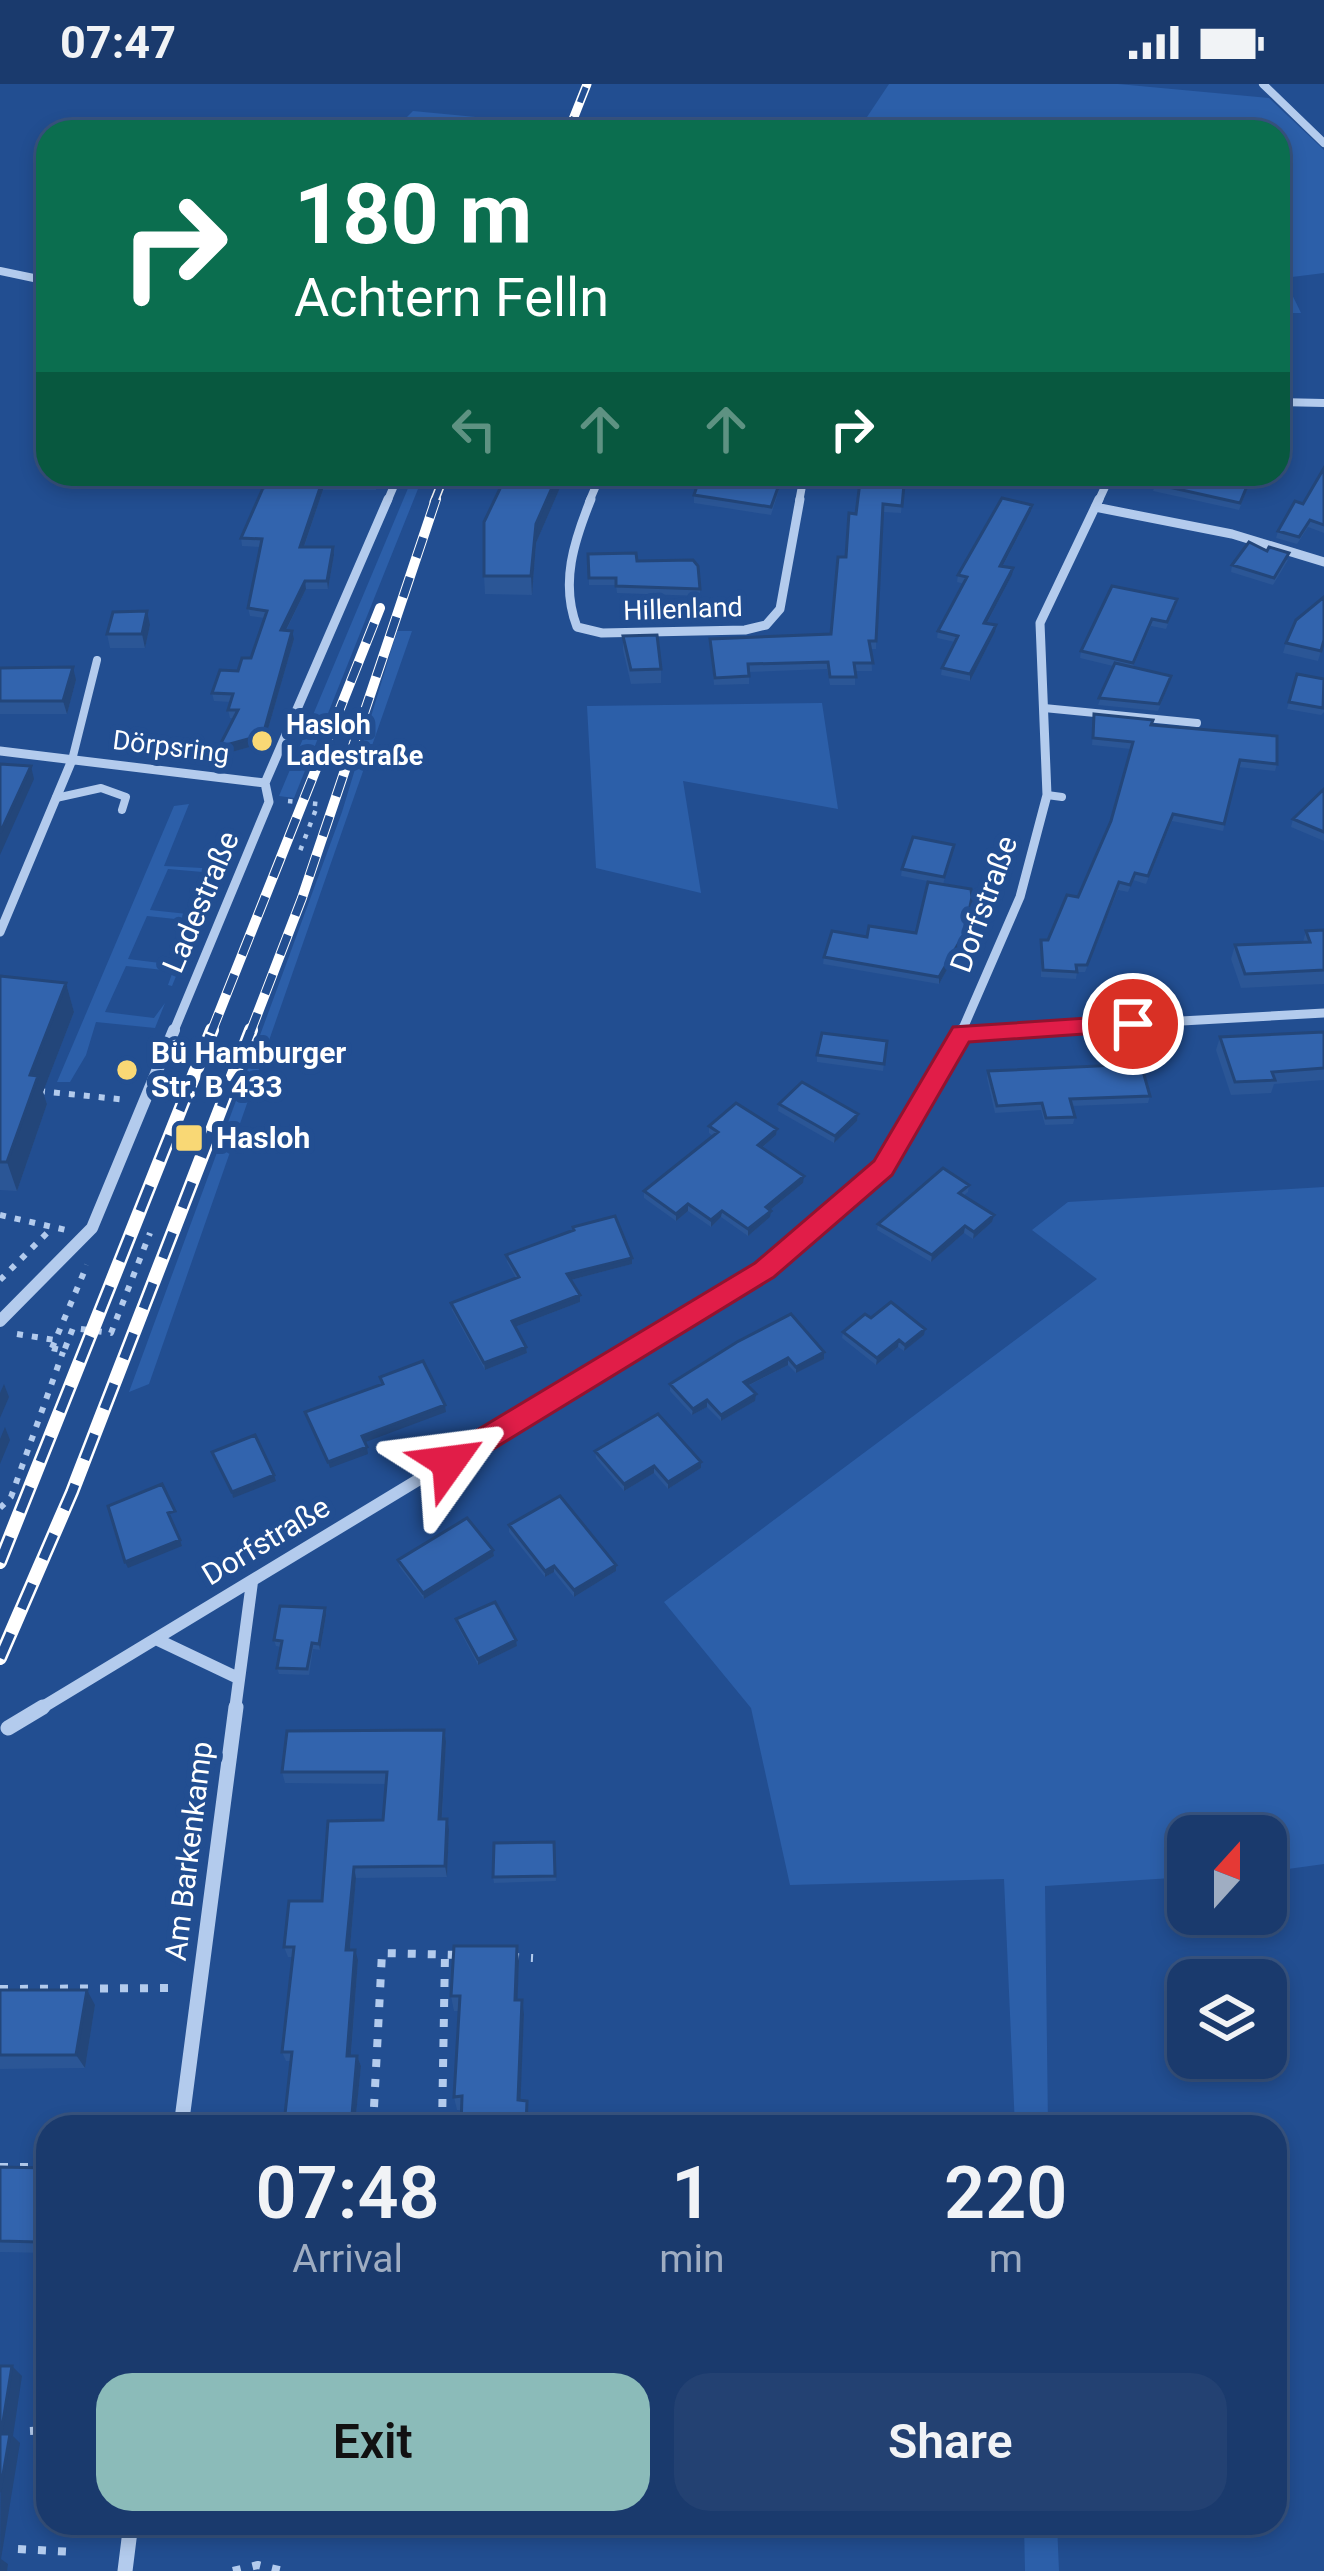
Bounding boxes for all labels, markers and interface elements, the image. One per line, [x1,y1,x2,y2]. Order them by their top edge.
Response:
text: 07:47 [60,16,176,69]
text: 180 m [294,165,532,264]
icon: right [96,168,252,324]
text: Achtern Felln [294,266,609,329]
icon: left [441,396,507,462]
icon: ahead [567,396,633,462]
icon: ahead [693,396,759,462]
icon: right [819,396,885,462]
street label: Hillenland [623,591,743,627]
place label: Hasloh Ladestraße [286,709,423,772]
street label: Dörpsring [111,724,231,770]
marker: Hasloh Ladestraße [249,728,275,754]
street label: Ladestraße [155,826,246,978]
street label: Dorfstraße [943,831,1024,977]
pin [1082,973,1184,1075]
icon: arrive [1100,991,1166,1057]
place label: Bü Hamburger Str. B 433 [151,1035,346,1104]
marker: Bü Hamburger Str. B 433 [114,1057,140,1083]
place label: Hasloh [216,1120,310,1155]
marker: Hasloh [173,1122,205,1154]
position arrow [386,1399,512,1525]
street label: Dorfstraße [196,1489,336,1592]
street label: Am Barkenkamp [158,1739,219,1963]
north arrow [1167,1815,1287,1935]
map controls [1167,1815,1287,2079]
button: layers [1167,1959,1287,2079]
text: 07:48 [256,2151,440,2236]
text: 1 [671,2151,712,2236]
text: 220 [944,2151,1067,2236]
text: Arrival [292,2236,403,2282]
text: min [659,2236,724,2282]
text: m [989,2236,1023,2282]
button: Exit [96,2373,650,2511]
button: Share [674,2373,1227,2511]

